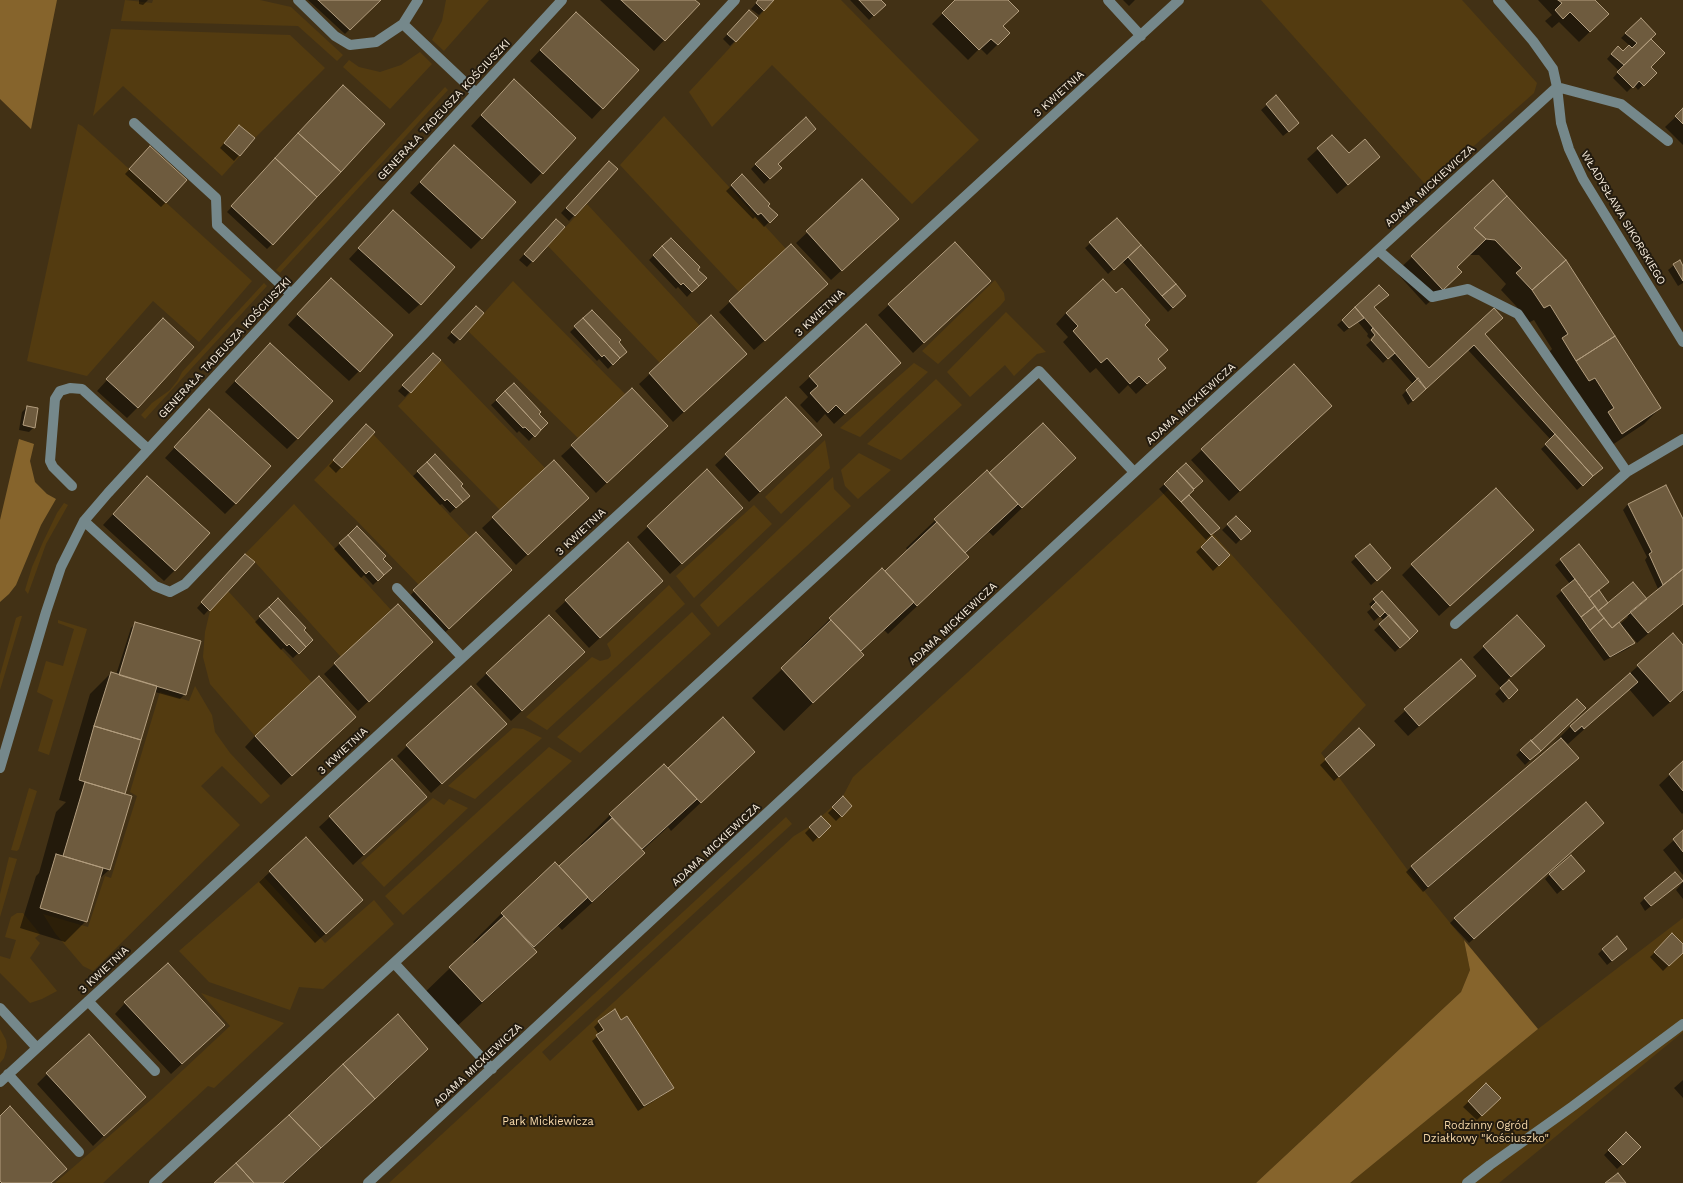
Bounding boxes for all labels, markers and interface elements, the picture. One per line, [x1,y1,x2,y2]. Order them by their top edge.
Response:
street label: GENERAŁA TADEUSZA KOŚCIUSZKI [375,37,513,183]
street label: 3 KWIETNIA [1031,68,1087,120]
street label: ADAMA MICKIEWICZA [1383,142,1477,230]
street label: WŁADYSŁAWA SIKORSKIEGO [1578,149,1668,287]
street label: GENERAŁA TADEUSZA KOŚCIUSZKI [156,275,294,421]
street label: 3 KWIETNIA [792,287,848,339]
street label: ADAMA MICKIEWICZA [1144,360,1238,448]
street label: 3 KWIETNIA [553,506,609,558]
street label: ADAMA MICKIEWICZA [906,580,1000,668]
street label: 3 KWIETNIA [315,725,371,777]
street label: ADAMA MICKIEWICZA [669,801,763,889]
street label: 3 KWIETNIA [76,944,132,996]
street label: ADAMA MICKIEWICZA [431,1021,525,1109]
park label: Park Mickiewicza [502,1115,594,1129]
park label: Rodzinny Ogród Działkowy "Kościuszko" [1423,1119,1549,1145]

